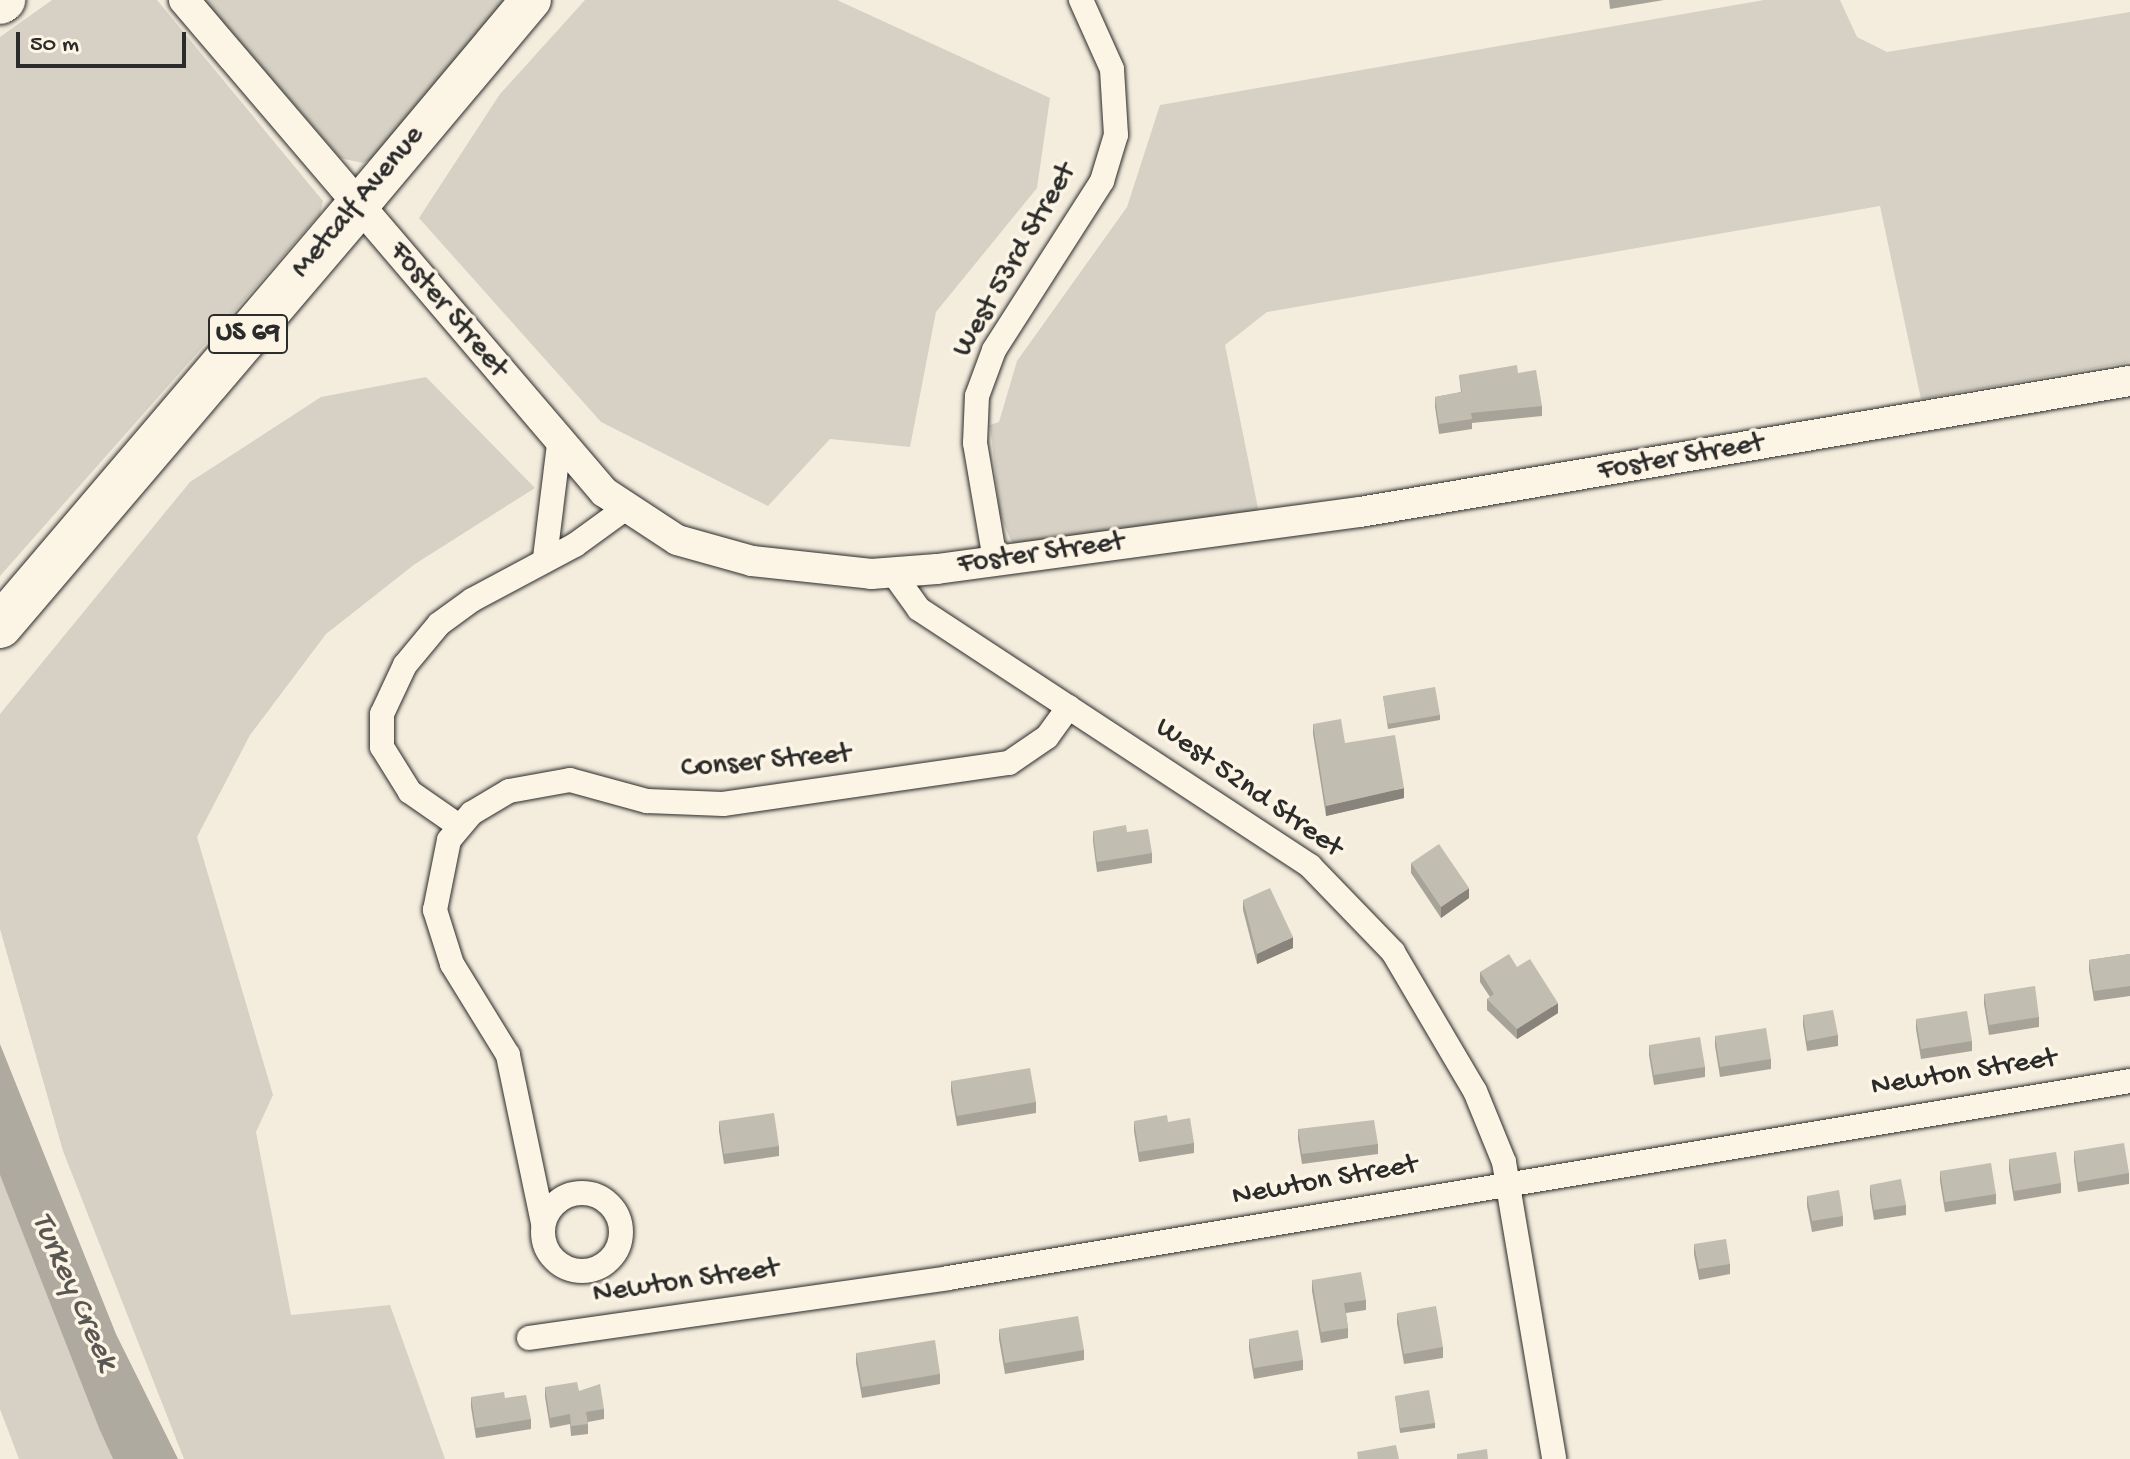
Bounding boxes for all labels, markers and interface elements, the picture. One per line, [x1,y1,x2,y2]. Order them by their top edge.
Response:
scale bar [20,16,190,66]
text: 50 m [30,31,79,60]
street label: Metcalf Avenue [285,119,433,287]
street label: West 53rd Street [946,158,1086,364]
street label: Foster Street [379,235,515,387]
road number: US 69 [208,310,288,358]
street label: Foster Street [1595,427,1767,491]
street label: Foster Street [956,526,1126,584]
street label: West 52nd Street [1147,711,1349,867]
street label: Conser Street [680,738,852,788]
street label: Newton Street [1869,1042,2059,1106]
street label: Newton Street [1230,1148,1420,1216]
water label: Turkey Creek [21,1207,125,1377]
street label: Newton Street [591,1252,781,1314]

